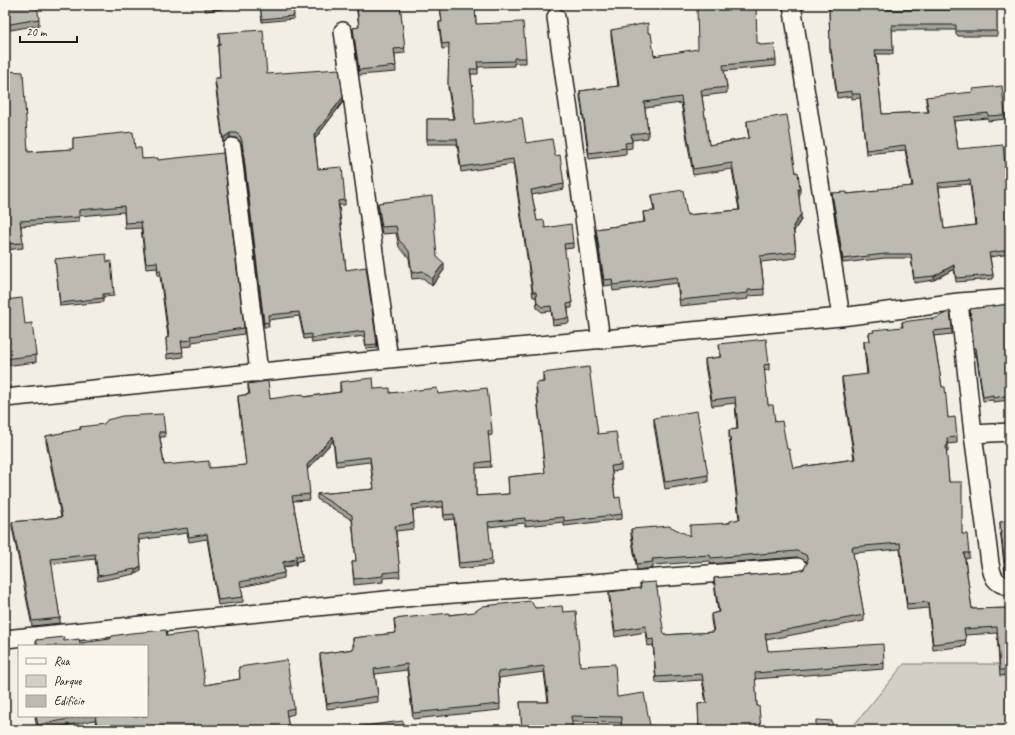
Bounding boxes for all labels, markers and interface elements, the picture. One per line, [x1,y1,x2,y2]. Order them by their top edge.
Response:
scale bar [20,18,77,44]
text: 20 m [26,24,48,40]
legend [18,645,148,717]
text: Rua [54,653,71,669]
text: Parque [54,673,83,689]
text: Edifício [54,693,86,709]

